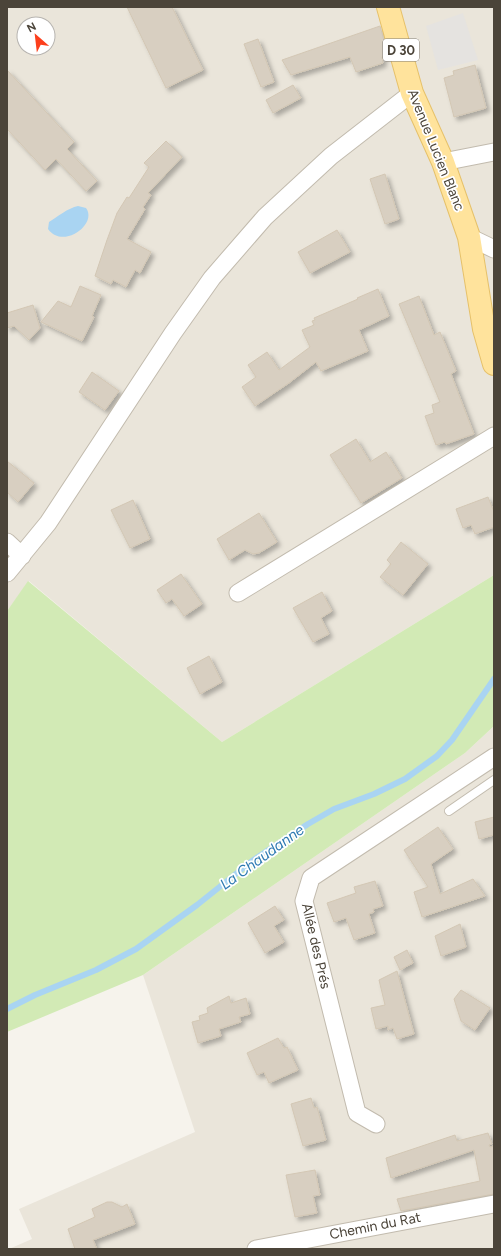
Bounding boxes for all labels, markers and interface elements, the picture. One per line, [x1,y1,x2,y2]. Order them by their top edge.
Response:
north arrow [16,16,56,56]
text: N [25,20,38,35]
road number: D 30 [383,39,419,61]
street label: Avenue Lucien Blanc [404,87,468,214]
water label: La Chaudanne [217,821,307,893]
street label: Allée des Prés [298,902,334,990]
street label: Chemin du Rat [328,1209,422,1243]

